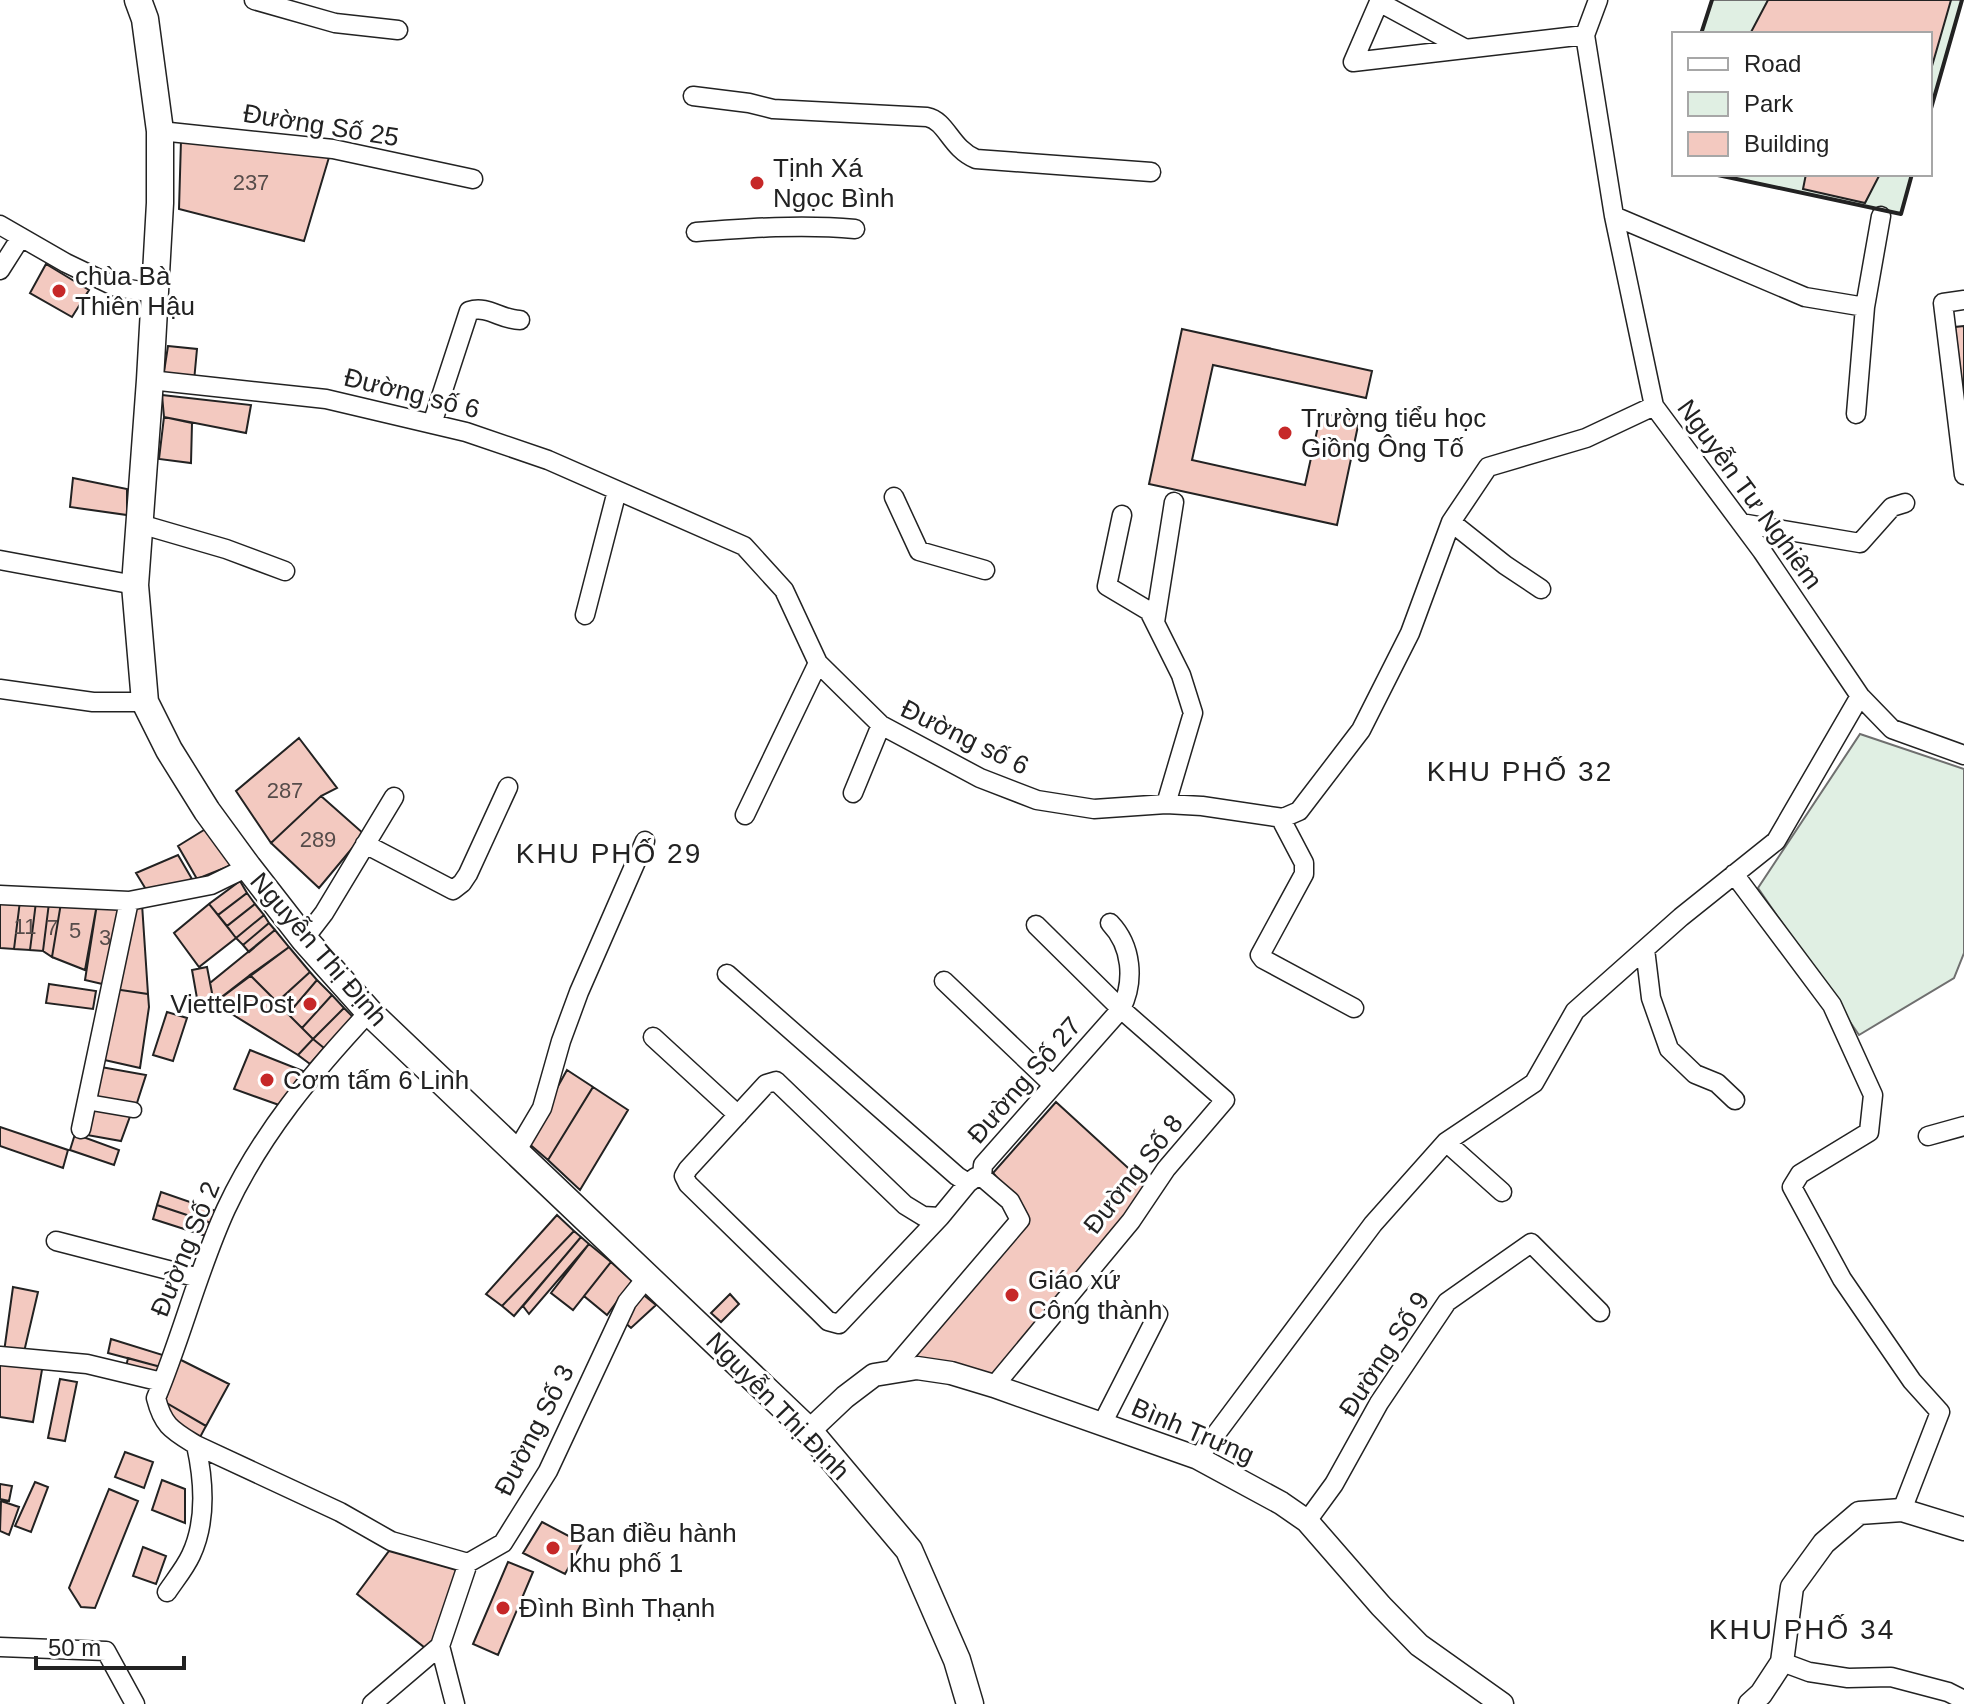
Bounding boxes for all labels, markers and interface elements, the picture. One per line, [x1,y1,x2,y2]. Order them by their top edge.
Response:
legend [1672,32,1932,176]
text: Road [1744,50,1801,77]
text: Park [1744,90,1794,117]
street label: Đường Số 25 [241,98,401,152]
text: Building [1744,130,1829,157]
place label: Tịnh Xá Ngọc Bình [773,153,894,213]
house number: 237 [233,170,269,195]
marker: Tịnh Xá Ngọc Bình [748,174,766,192]
place label: chùa Bà Thiên Hậu [75,261,195,321]
marker: chùa Bà Thiên Hậu [50,282,68,300]
street label: Đường số 6 [341,362,483,424]
street label: Nguyễn Tư Nghiêm [1671,394,1829,594]
place label: Trường tiểu học Giồng Ông Tố [1301,403,1486,463]
marker: Trường tiểu học Giồng Ông Tố [1276,424,1294,442]
street label: Đường số 6 [896,693,1034,781]
district label: KHU PHỐ 32 [1427,755,1613,787]
house number: 287 [267,778,303,803]
house number: 289 [300,827,336,852]
district label: KHU PHỐ 29 [516,837,702,869]
street label: Nguyễn Thị Định [244,866,394,1032]
house number: 11 [14,914,36,939]
house number: 7 [46,915,58,940]
house number: 5 [69,918,81,943]
house number: 3 [99,925,111,950]
place label: ViettelPost [170,989,295,1019]
marker: ViettelPost [301,995,319,1013]
street label: Đường Số 27 [961,1011,1087,1149]
place label: Cơm tấm 6 Linh [283,1065,469,1095]
marker: Cơm tấm 6 Linh [258,1071,276,1089]
street label: Đường Số 8 [1077,1108,1189,1240]
street label: Đường Số 2 [144,1177,226,1321]
place label: Giáo xứ Công thành [1028,1265,1162,1325]
marker: Giáo xứ Công thành [1003,1286,1021,1304]
street label: Đường Số 9 [1333,1286,1435,1422]
street label: Nguyễn Thị Định [700,1326,856,1486]
street label: Đường Số 3 [488,1360,580,1500]
street label: Bình Trưng [1127,1392,1259,1470]
place label: Ban điều hành khu phố 1 [569,1518,737,1578]
marker: Ban điều hành khu phố 1 [544,1539,562,1557]
place label: Đình Bình Thạnh [519,1593,715,1623]
marker: Đình Bình Thạnh [494,1599,512,1617]
district label: KHU PHỐ 34 [1709,1613,1895,1645]
scale bar [36,1620,184,1670]
text: 50 m [48,1634,101,1661]

